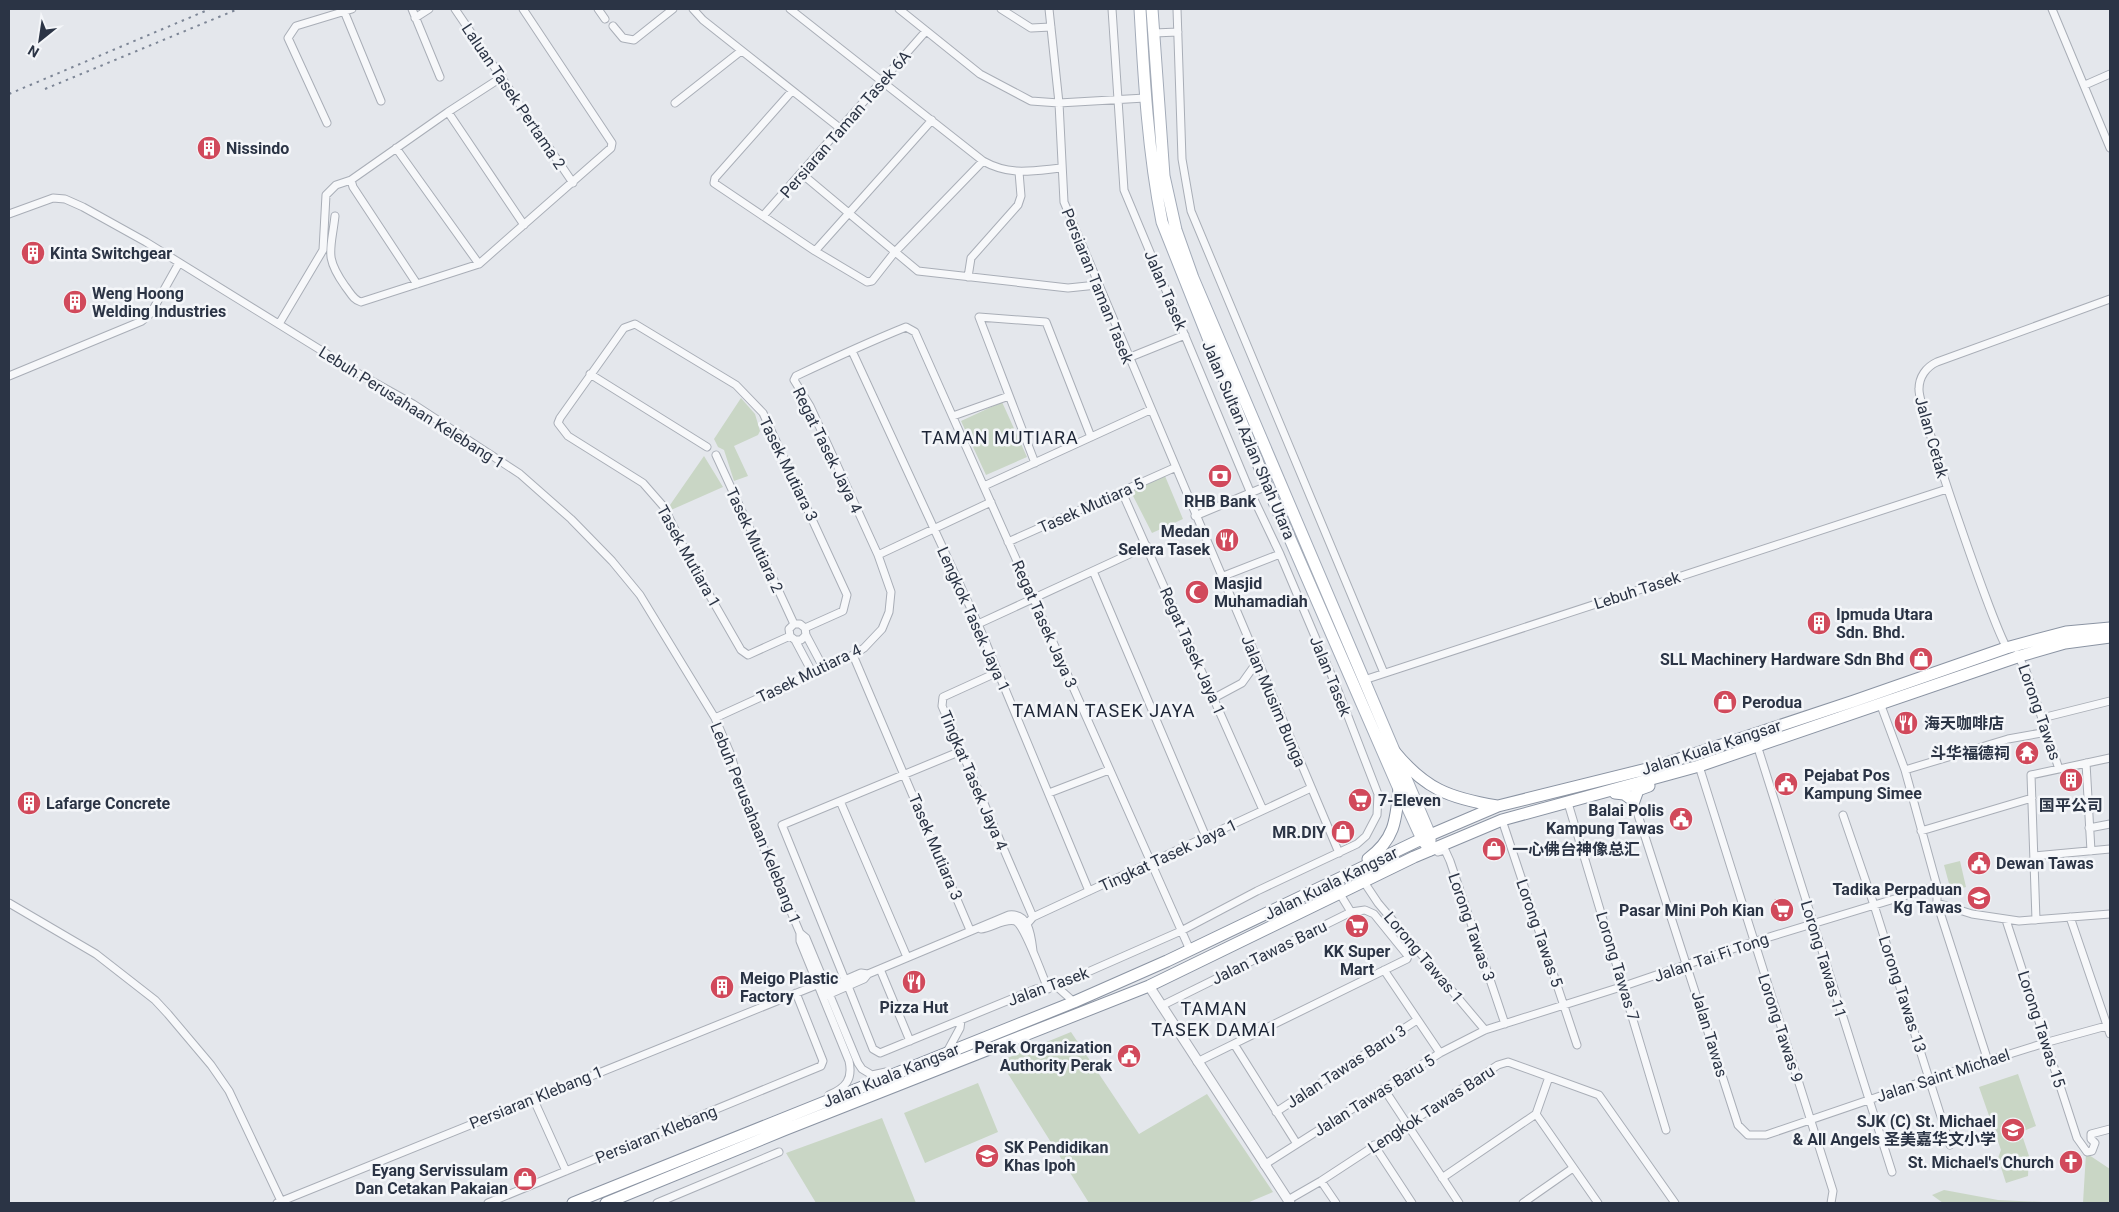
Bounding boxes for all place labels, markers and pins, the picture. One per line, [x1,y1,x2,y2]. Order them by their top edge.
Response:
building icon: Nissindo [196,135,222,161]
place label: Nissindo [226,139,289,158]
building icon: Kinta Switchgear [20,240,46,266]
place label: Kinta Switchgear [50,244,172,263]
place label: Weng Hoong Welding Industries [92,284,226,321]
building icon: Weng Hoong Welding Industries [62,289,88,315]
bank icon: RHB Bank [1207,463,1233,489]
place label: RHB Bank [1184,492,1256,511]
place label: Medan Selera Tasek [1118,522,1210,559]
restaurant icon: Medan Selera Tasek [1214,527,1240,553]
place label: Masjid Muhamadiah [1214,574,1308,611]
mosque icon: Masjid Muhamadiah [1184,579,1210,605]
place label: Ipmuda Utara Sdn. Bhd. [1836,605,1933,642]
building icon: Ipmuda Utara Sdn. Bhd. [1806,610,1832,636]
shop icon: SLL Machinery Hardware Sdn Bhd [1908,646,1934,672]
place label: SLL Machinery Hardware Sdn Bhd [1660,650,1904,669]
shop icon: Perodua [1712,689,1738,715]
place label: Perodua [1742,693,1802,712]
restaurant icon: 海天咖啡店 [1893,710,1919,736]
place label: 海天咖啡店 [1924,714,2004,733]
temple icon: 斗华福德祠 [2014,740,2040,766]
place label: 斗华福德祠 [1930,744,2010,763]
place label: Pejabat Pos Kampung Simee [1804,766,1922,803]
building icon: 国平公司 [2058,767,2084,793]
public building icon: Pejabat Pos Kampung Simee [1773,771,1799,797]
supermarket icon: 7-Eleven [1347,787,1373,813]
building icon: Lafarge Concrete [16,790,42,816]
place label: 7-Eleven [1378,791,1441,810]
place label: Lafarge Concrete [46,794,171,813]
place label: 国平公司 [2039,796,2103,815]
place label: Balai Polis Kampung Tawas [1546,801,1664,838]
public building icon: Balai Polis Kampung Tawas [1668,806,1694,832]
shop icon: MR.DIY [1330,819,1356,845]
place label: MR.DIY [1272,823,1326,842]
shop icon: 一心佛台神像总汇 [1481,836,1507,862]
place label: 一心佛台神像总汇 [1512,840,1640,859]
public building icon: Dewan Tawas [1966,850,1992,876]
place label: Dewan Tawas [1996,854,2094,873]
place label: Tadika Perpaduan Kg Tawas [1833,880,1962,917]
school or university icon: Tadika Perpaduan Kg Tawas [1966,885,1992,911]
supermarket icon: Pasar Mini Poh Kian [1769,897,1795,923]
place label: Pasar Mini Poh Kian [1619,901,1764,920]
supermarket icon: KK Super Mart [1344,913,1370,939]
place label: KK Super Mart [1324,942,1390,979]
place label: Meigo Plastic Factory [740,969,838,1006]
restaurant icon: Pizza Hut [901,969,927,995]
building icon: Meigo Plastic Factory [709,974,735,1000]
place label: Pizza Hut [879,998,949,1017]
place label: Perak Organization Authority Perak [974,1038,1112,1075]
public building icon: Perak Organization Authority Perak [1116,1043,1142,1069]
place label: SJK (C) St. Michael & All Angels 圣美嘉华文小学 [1793,1112,1996,1149]
school or university icon: SJK (C) St. Michael & All Angels 圣美嘉华文小学 [2000,1117,2026,1143]
place label: SK Pendidikan Khas Ipoh [1004,1138,1108,1175]
school or university icon: SK Pendidikan Khas Ipoh [974,1143,1000,1169]
church icon: St. Michael's Church [2058,1149,2084,1175]
place label: St. Michael's Church [1908,1153,2054,1172]
place label: Eyang Servissulam Dan Cetakan Pakaian [355,1161,508,1198]
shop icon: Eyang Servissulam Dan Cetakan Pakaian [512,1166,538,1192]

